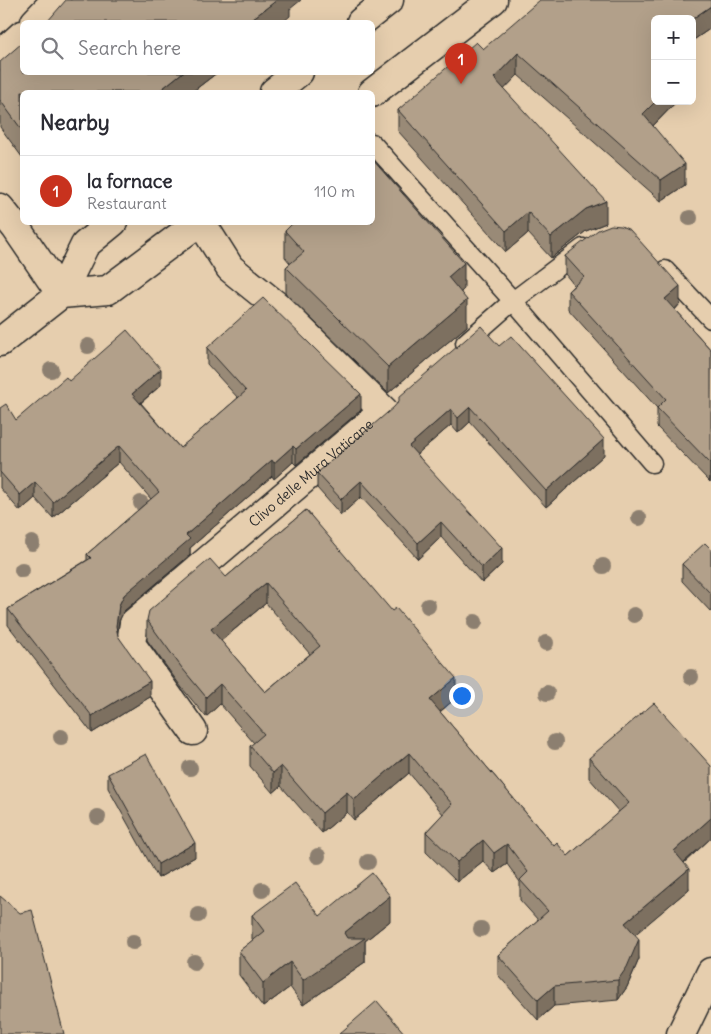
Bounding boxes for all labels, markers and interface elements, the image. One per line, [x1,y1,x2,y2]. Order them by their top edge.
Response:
map controls [651,15,696,105]
button: + [651,15,696,60]
search box [20,20,375,75]
icon: search [38,34,66,62]
text: Search here [78,36,181,60]
pin: 1 [445,43,477,84]
button: − [651,60,696,105]
text: Nearby [40,109,110,136]
text: la fornace [87,169,172,193]
text: 1 [53,181,59,201]
text: 110 m [314,181,355,201]
text: Restaurant [87,193,167,213]
street label: Clivo delle Mura Vaticane [245,415,377,531]
your location [449,683,475,709]

